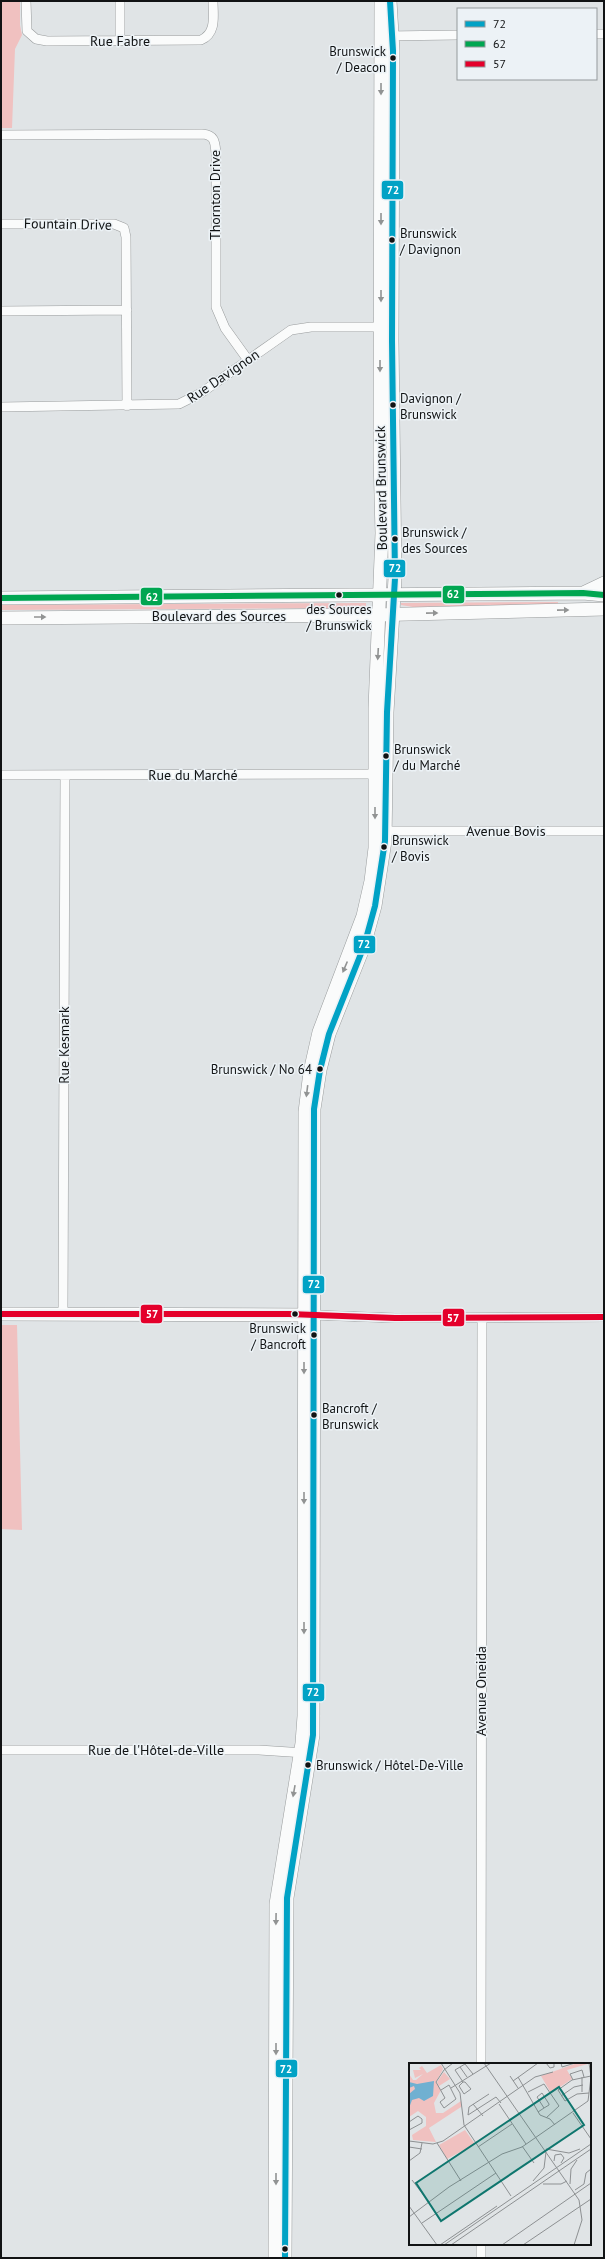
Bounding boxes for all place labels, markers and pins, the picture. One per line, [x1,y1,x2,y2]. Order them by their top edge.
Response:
place label: Brunswick / Deacon [329,43,387,76]
marker: Brunswick / Deacon [388,53,398,63]
place label: Brunswick / Davignon [399,225,461,258]
marker: Brunswick / Davignon [387,235,397,245]
place label: Davignon / Brunswick [400,390,462,423]
marker: Davignon / Brunswick [388,400,398,410]
place label: Brunswick / des Sources [402,524,468,557]
marker: Brunswick / des Sources [390,534,400,544]
marker: des Sources / Brunswick [334,590,344,600]
place label: des Sources / Brunswick [306,601,372,634]
place label: Brunswick / du Marché [393,741,460,774]
marker: Brunswick / du Marché [381,751,391,761]
place label: Brunswick / Bovis [391,832,450,865]
marker: Brunswick / Bovis [379,842,389,852]
place label: Brunswick / No 64 [211,1061,312,1078]
marker: Brunswick / No 64 [315,1064,325,1074]
unlabelled marker [290,1309,300,1319]
place label: Brunswick / Bancroft [249,1320,307,1353]
marker: Brunswick / Bancroft [309,1330,319,1340]
place label: Bancroft / Brunswick [322,1400,380,1433]
marker: Bancroft / Brunswick [309,1410,319,1420]
place label: Brunswick / Hôtel-De-Ville [316,1757,463,1774]
marker: Brunswick / Hôtel-De-Ville [303,1760,313,1770]
unlabelled marker [280,2244,290,2254]

